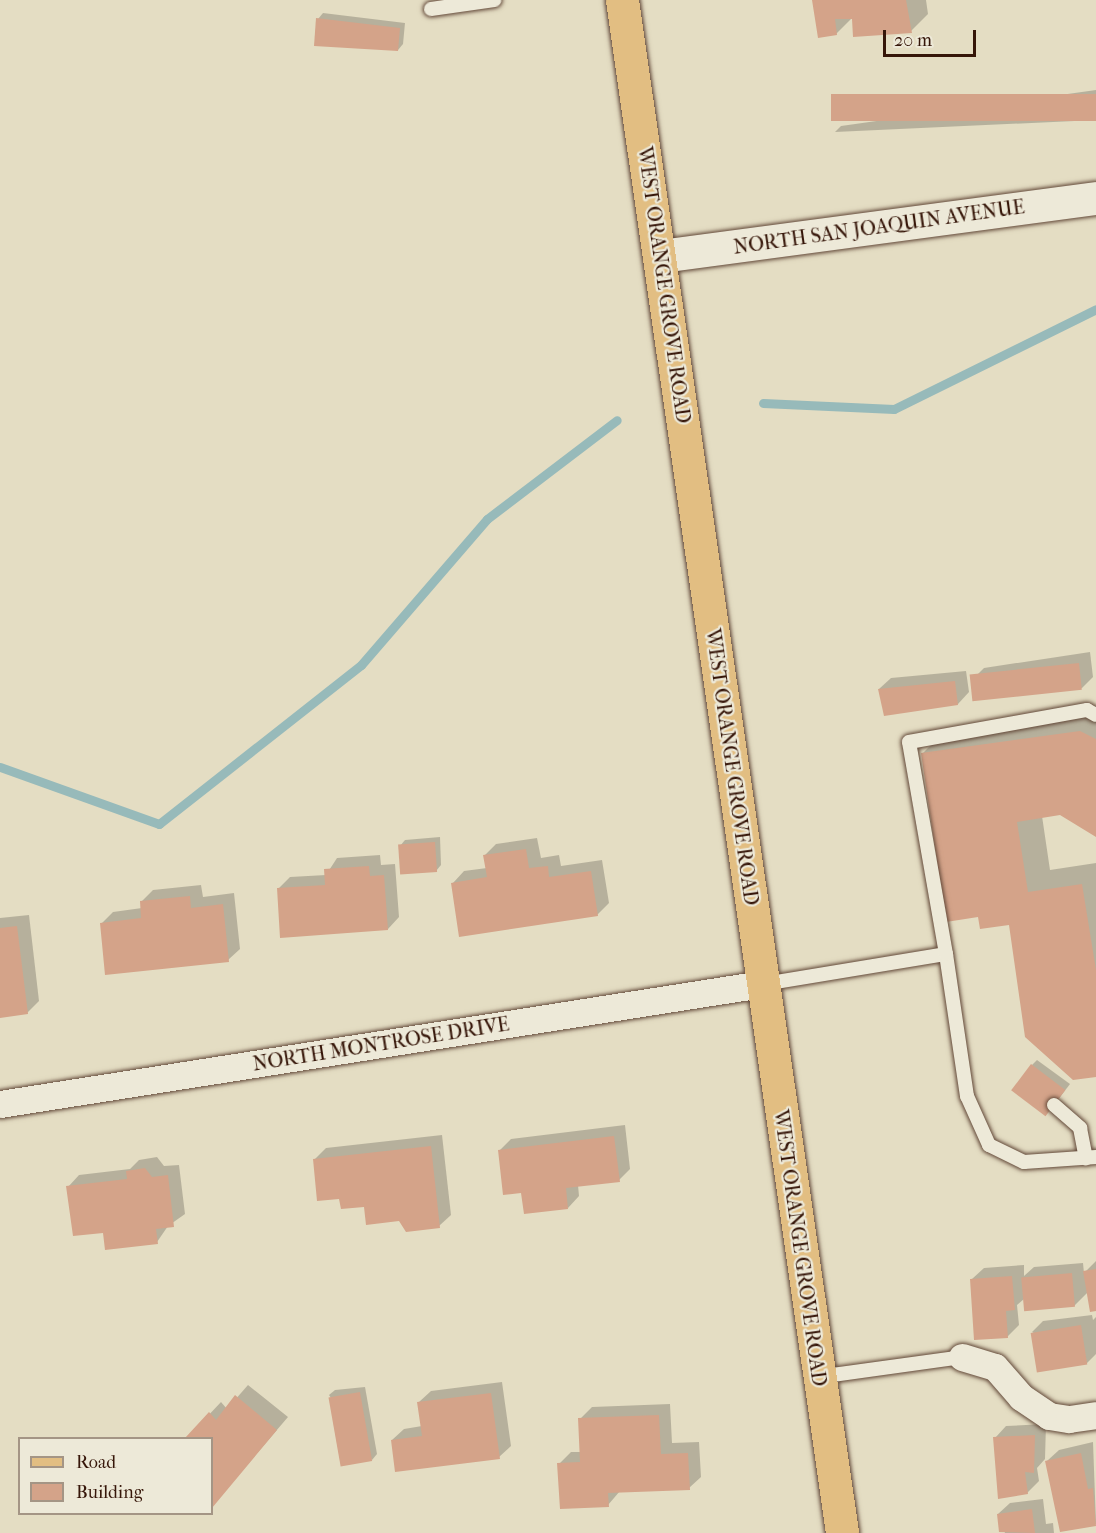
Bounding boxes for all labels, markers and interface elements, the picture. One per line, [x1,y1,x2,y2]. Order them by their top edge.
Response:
scale bar [886,18,979,56]
text: 20 m [894,30,932,51]
street label: WEST ORANGE GROVE ROAD [633,145,695,425]
street label: NORTH SAN JOAQUIN AVENUE [732,195,1026,259]
street label: WEST ORANGE GROVE ROAD [701,627,763,907]
street label: NORTH MONTROSE DRIVE [251,1012,511,1076]
street label: WEST ORANGE GROVE ROAD [769,1108,831,1388]
legend [18,1437,213,1515]
text: Road [76,1452,116,1473]
text: Building [76,1482,143,1503]

